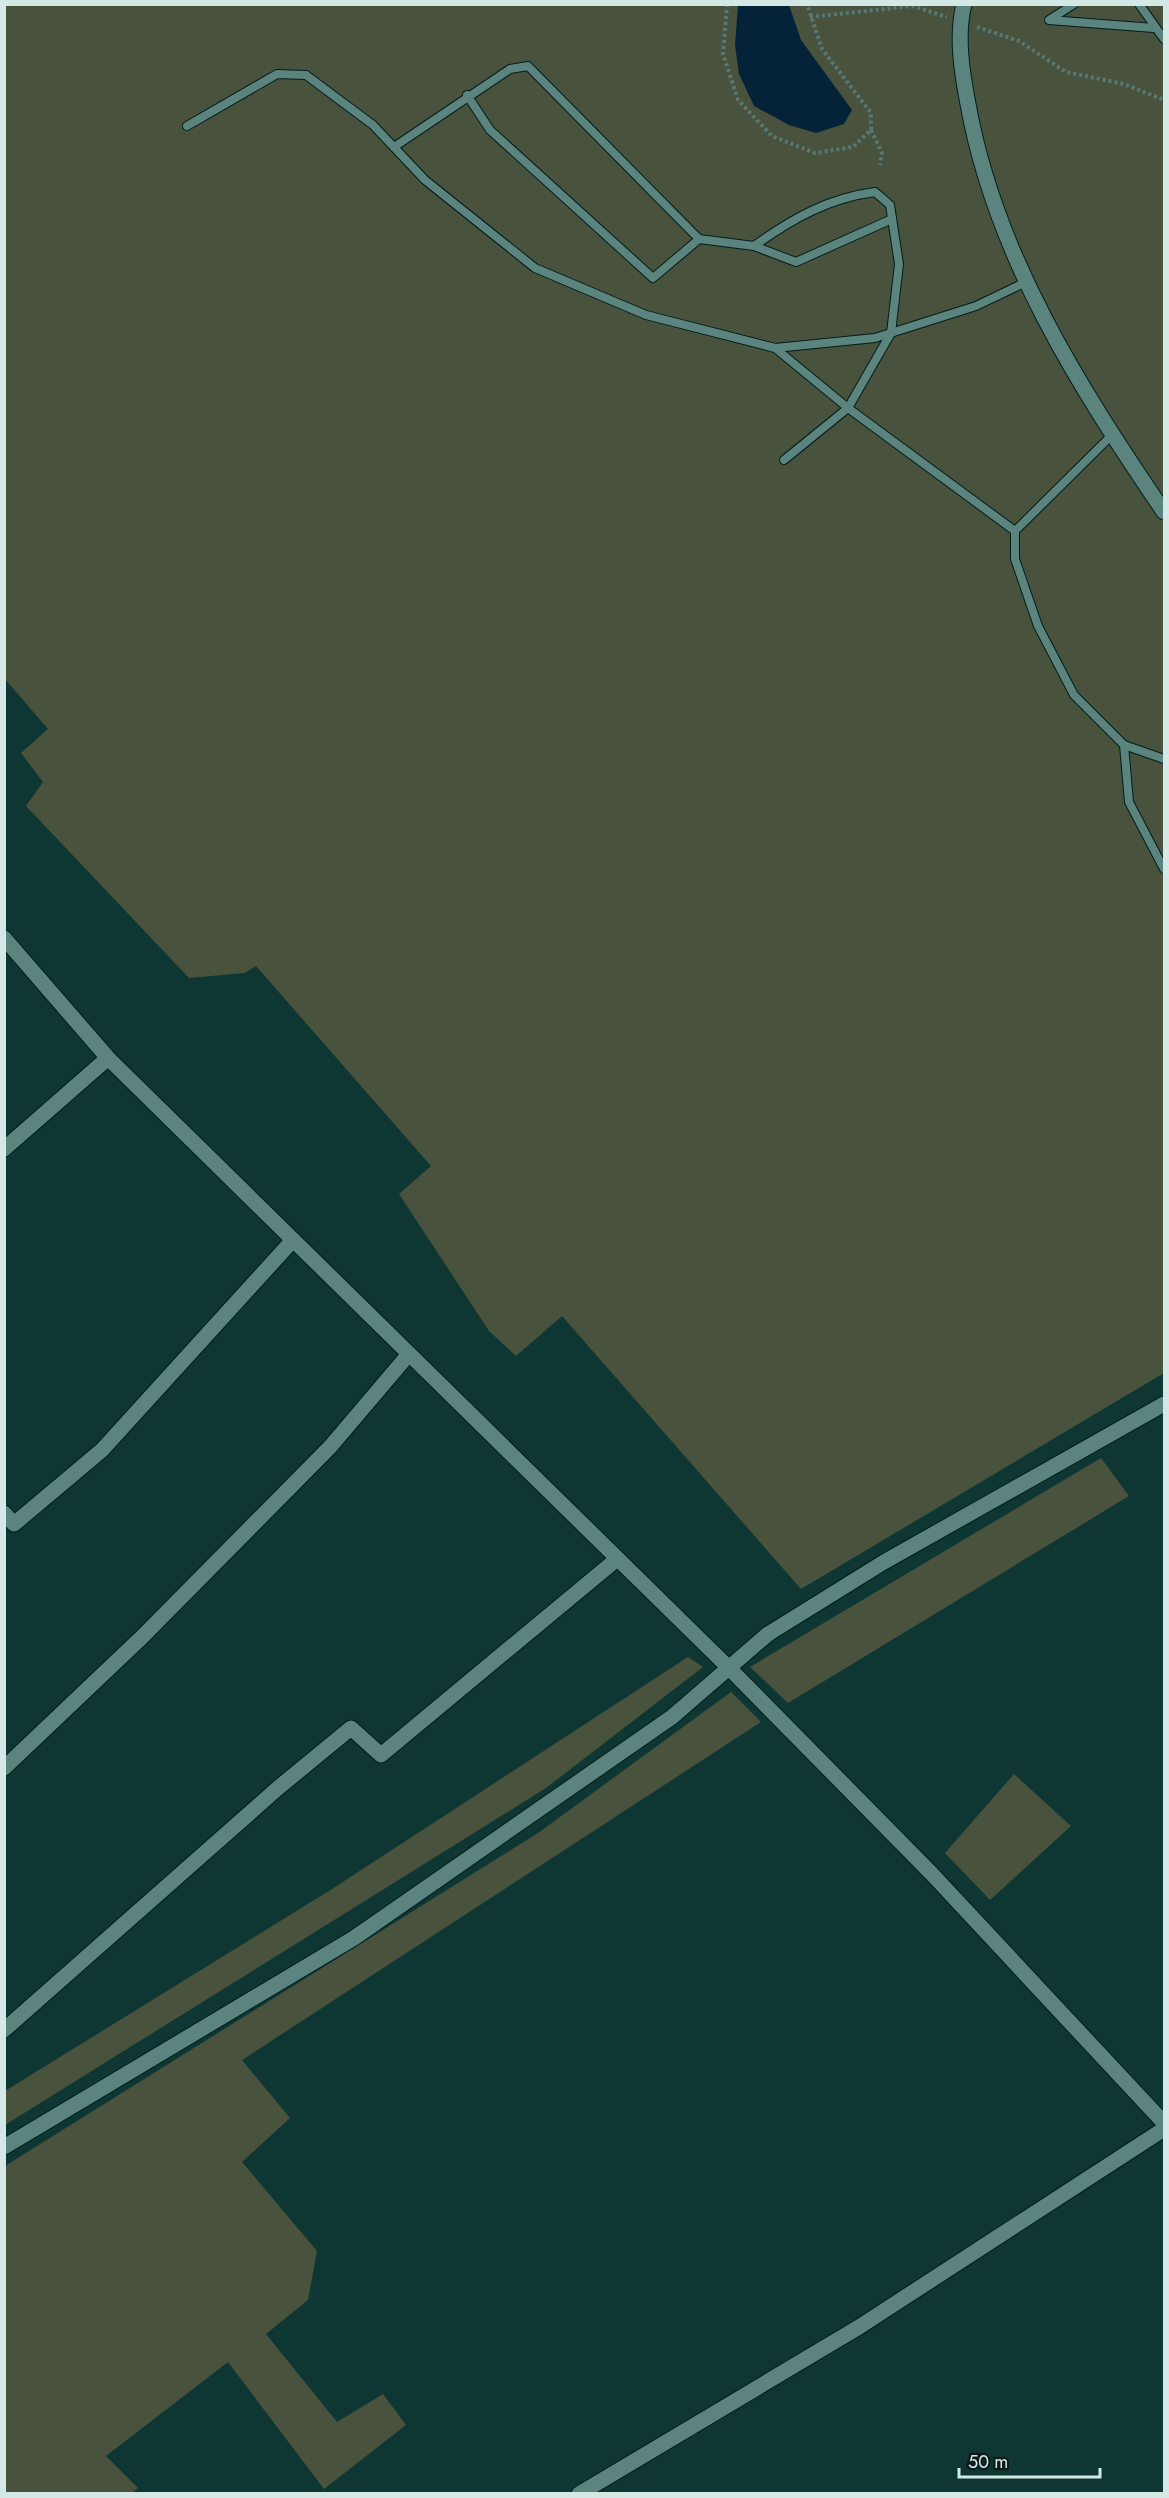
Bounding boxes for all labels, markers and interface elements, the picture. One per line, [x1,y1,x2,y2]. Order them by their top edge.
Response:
scale bar [959,2441,1100,2479]
text: 50 m [968,2449,1008,2475]

